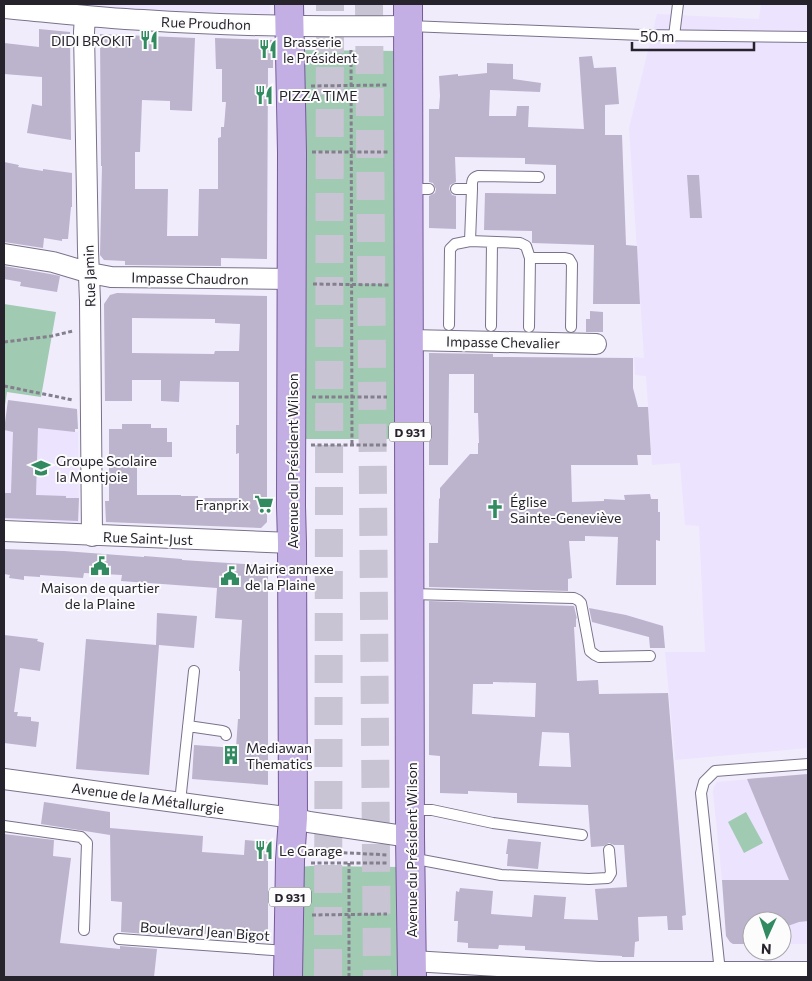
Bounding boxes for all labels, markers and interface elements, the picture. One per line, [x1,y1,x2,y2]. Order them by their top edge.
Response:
street label: Rue Proudhon [161,13,251,33]
scale bar [632,20,754,52]
text: 50 m [640,27,674,45]
restaurant icon: DIDI BROKIT [138,29,160,51]
place label: DIDI BROKIT [51,32,134,49]
place label: Brasserie le Président [283,33,358,66]
restaurant icon: Brasserie le Président [257,38,279,60]
restaurant icon: PIZZA TIME [253,84,275,106]
place label: PIZZA TIME [279,87,357,104]
street label: Rue Jamin [79,245,99,307]
street label: Impasse Chaudron [131,268,249,288]
street label: Impasse Chevalier [446,333,560,351]
street label: Avenue du Président Wilson [284,373,301,549]
road number: D 931 [389,422,431,442]
place label: Groupe Scolaire la Montjoie [56,452,157,485]
school or university icon: Groupe Scolaire la Montjoie [30,457,52,479]
supermarket icon: Franprix [253,493,275,515]
place label: Église Sainte-Geneviève [510,493,621,526]
place label: Franprix [195,496,250,513]
church icon: Église Sainte-Geneviève [484,498,506,520]
street label: Rue Saint-Just [103,528,194,548]
public building icon: Maison de quartier de la Plaine [89,555,111,577]
place label: Mairie annexe de la Plaine [245,560,334,593]
public building icon: Mairie annexe de la Plaine [219,565,241,587]
place label: Maison de quartier de la Plaine [40,579,160,612]
place label: Mediawan Thematics [246,739,313,772]
building icon: Mediawan Thematics [220,744,242,766]
street label: Avenue du Président Wilson [403,762,420,938]
street label: Avenue de la Métallurgie [71,779,225,817]
restaurant icon: Le Garage [253,839,275,861]
place label: Le Garage [279,842,342,859]
road number: D 931 [269,888,311,906]
north arrow [742,911,792,961]
street label: Boulevard Jean Bigot [140,918,271,944]
text: N [761,941,772,958]

